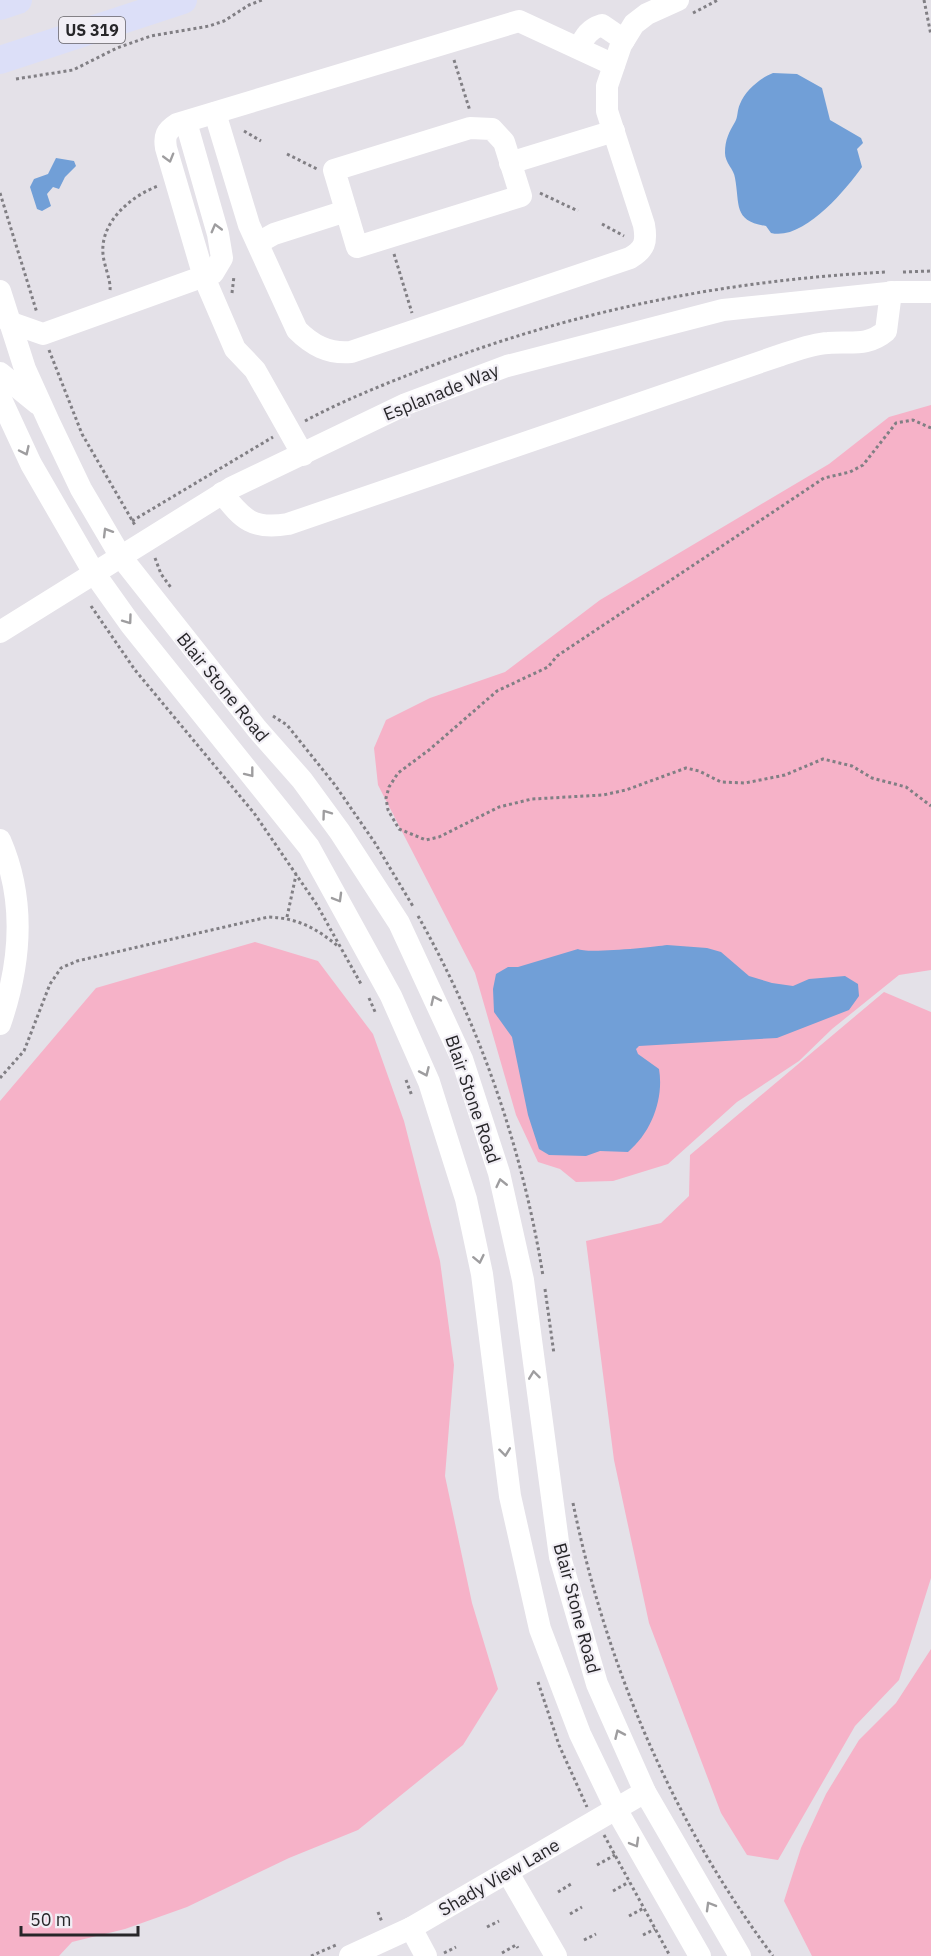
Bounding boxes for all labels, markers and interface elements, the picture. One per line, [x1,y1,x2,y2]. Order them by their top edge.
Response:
road number: US 319 [59,17,125,43]
one-way arrow [162,152,174,163]
one-way arrow [211,223,223,233]
street label: Esplanade Way [380,358,502,426]
one-way arrow [17,444,29,455]
one-way arrow [102,528,114,538]
one-way arrow [121,614,132,625]
street label: Blair Stone Road [172,628,274,746]
one-way arrow [242,766,253,777]
one-way arrow [323,809,334,820]
one-way arrow [331,891,342,902]
one-way arrow [430,995,442,1006]
street label: Blair Stone Road [440,1032,506,1166]
one-way arrow [417,1066,429,1077]
one-way arrow [495,1178,508,1188]
one-way arrow [472,1254,485,1264]
one-way arrow [529,1370,541,1379]
one-way arrow [498,1448,510,1457]
street label: Blair Stone Road [549,1540,605,1676]
one-way arrow [615,1729,627,1740]
street label: Shady View Lane [434,1833,564,1921]
one-way arrow [628,1837,640,1847]
scale bar [21,1899,138,1937]
one-way arrow [706,1902,717,1912]
text: 50 m [30,1908,72,1931]

